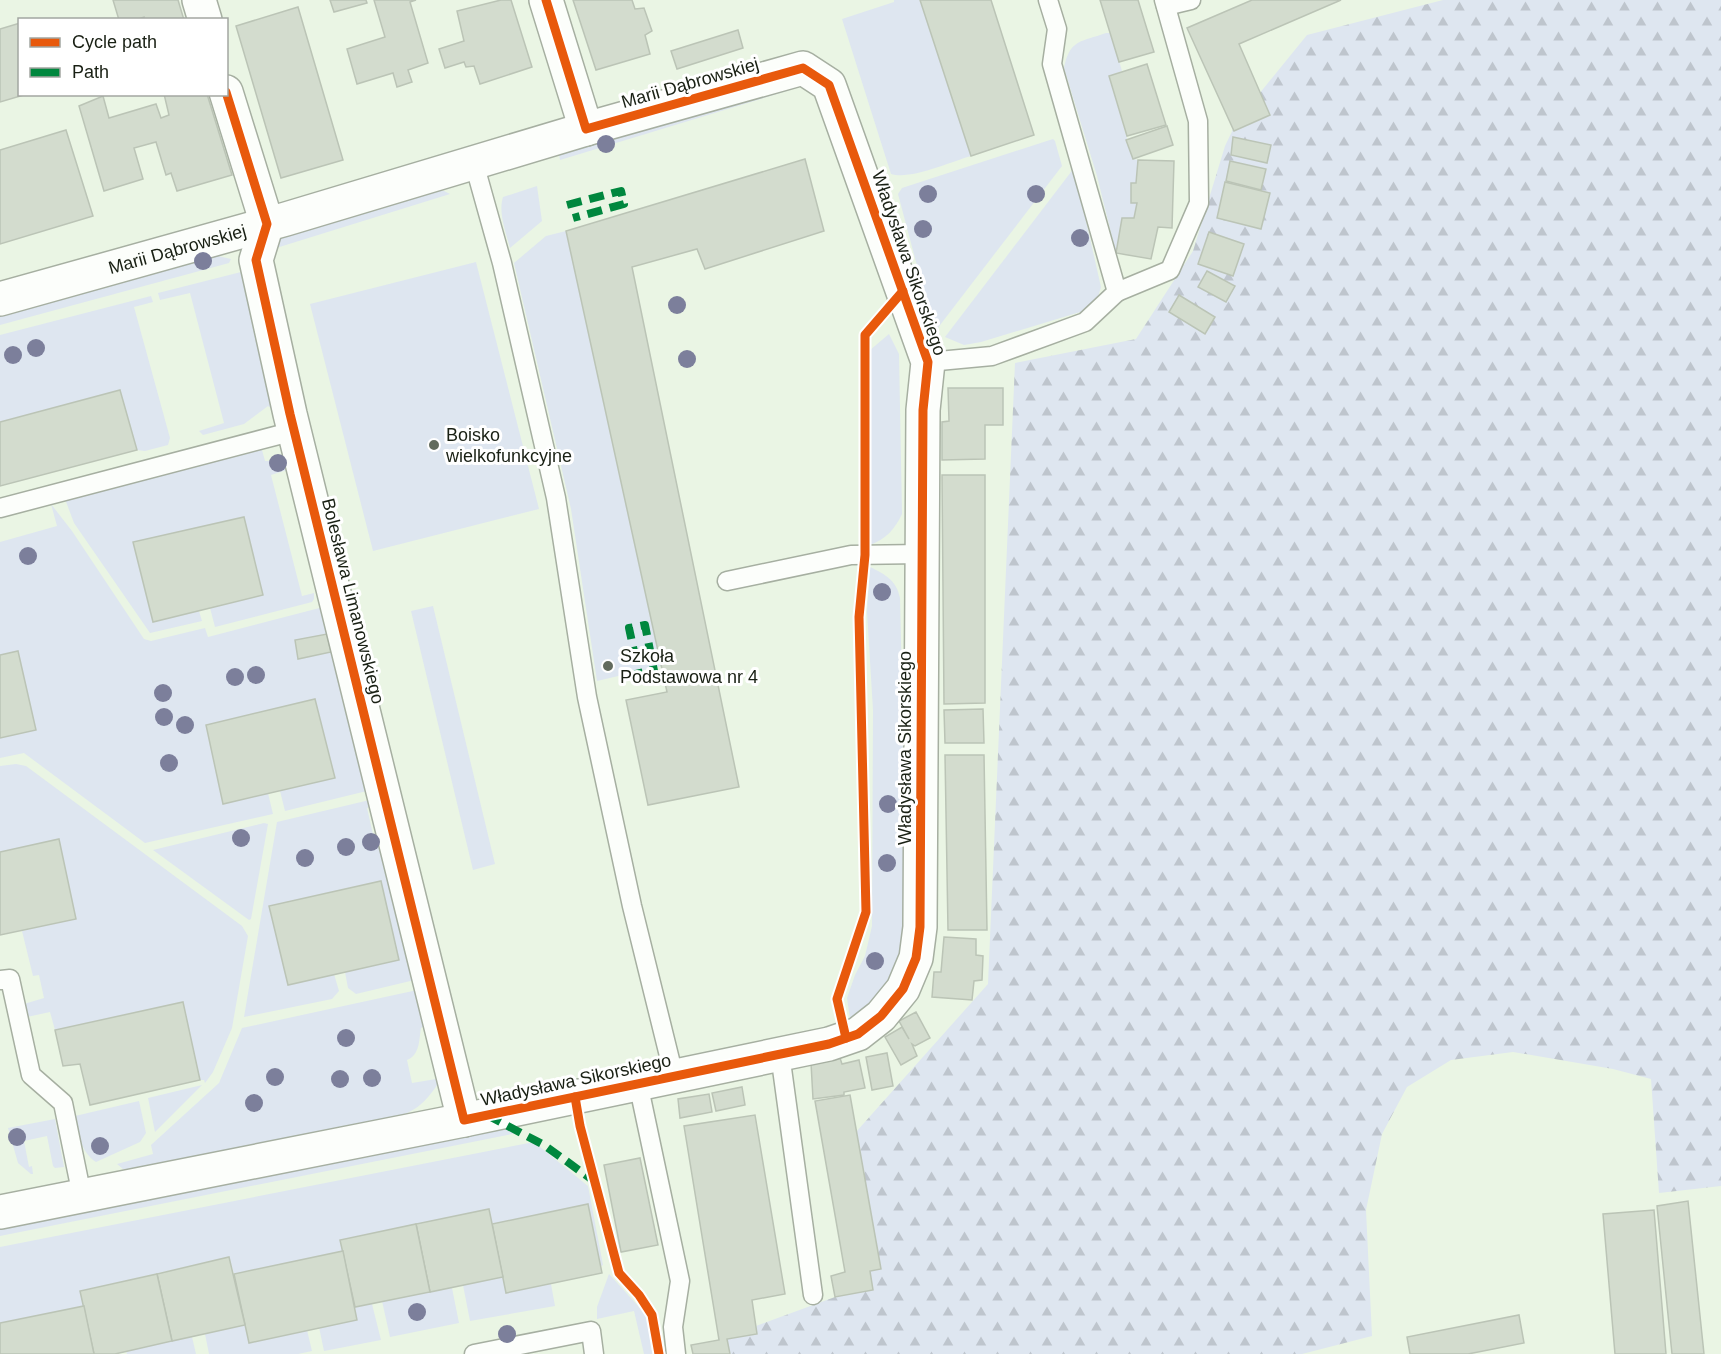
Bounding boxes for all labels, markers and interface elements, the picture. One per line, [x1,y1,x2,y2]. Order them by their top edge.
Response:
legend [18,18,228,96]
text: Cycle path [72,32,157,52]
street label: Marii Dąbrowskiej [619,54,761,112]
text: Path [72,62,109,82]
street label: Władysława Sikorskiego [868,168,950,358]
street label: Marii Dąbrowskiej [106,221,248,278]
place label: Boisko wielkofunkcyjne [445,425,572,466]
marker: Boisko wielkofunkcyjne [427,438,441,452]
street label: Bolesława Limanowskiego [318,496,388,706]
place label: Szkoła Podstawowa nr 4 [620,646,758,687]
street label: Władysława Sikorskiego [895,651,915,845]
marker: Szkoła Podstawowa nr 4 [601,659,615,673]
street label: Władysława Sikorskiego [479,1050,673,1110]

